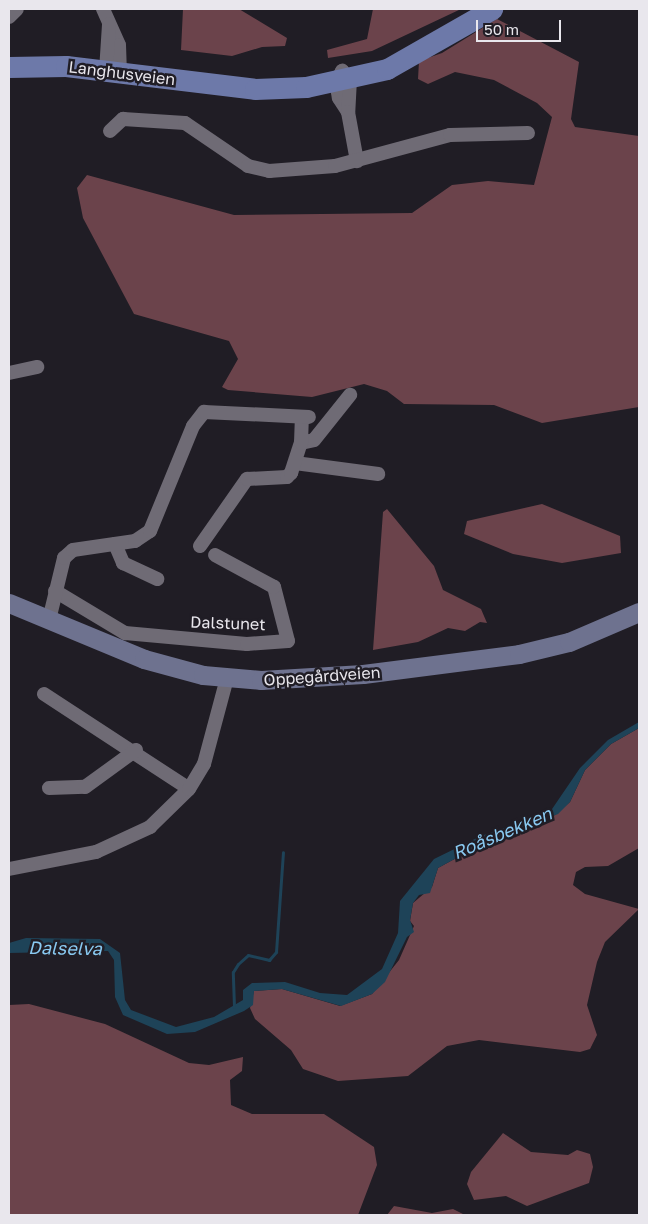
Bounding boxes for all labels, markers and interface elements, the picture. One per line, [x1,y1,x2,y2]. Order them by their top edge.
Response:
scale bar [478,10,563,42]
text: 50 m [484,20,519,38]
street label: Langhusveien [68,57,176,89]
street label: Dalstunet [190,612,266,634]
street label: Oppegårdveien [263,662,381,690]
water label: Roåsbekken [449,802,555,864]
water label: Dalselva [28,937,102,959]

